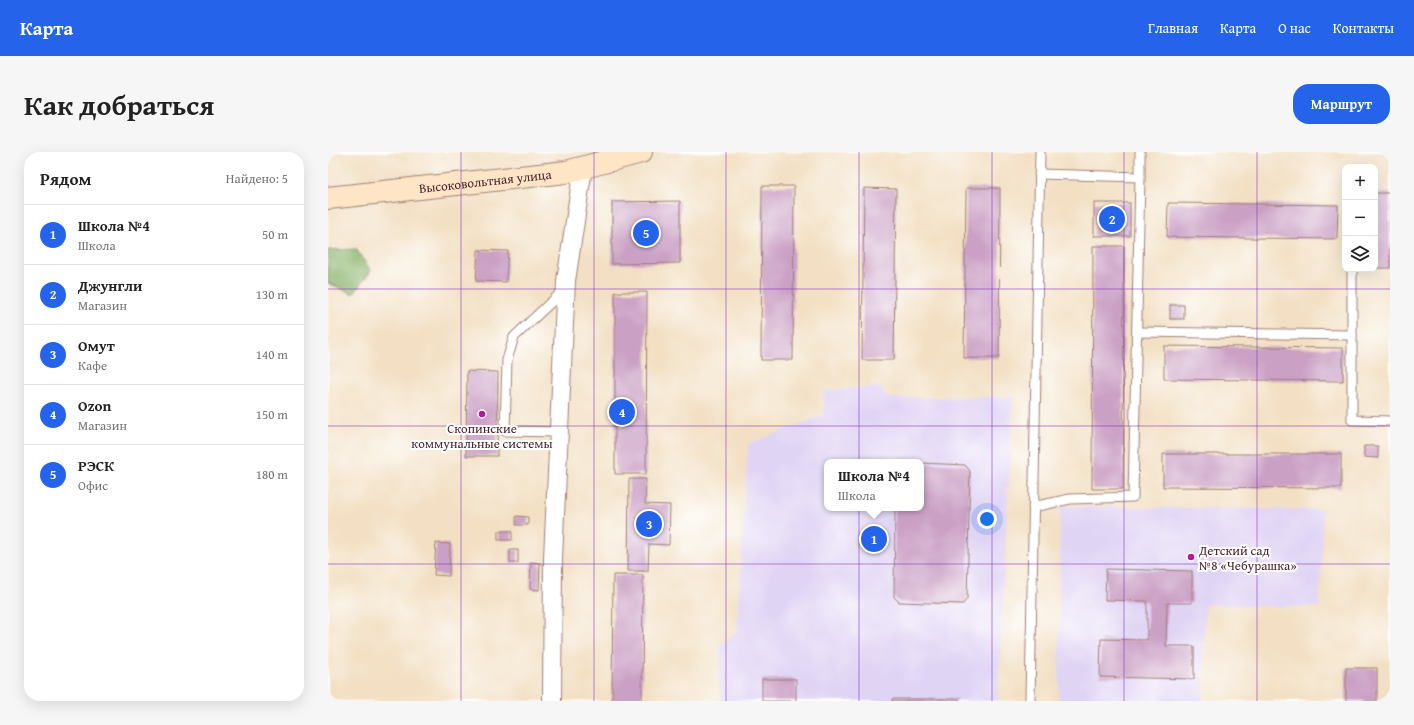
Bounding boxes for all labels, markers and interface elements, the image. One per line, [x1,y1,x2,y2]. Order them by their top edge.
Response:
text: Карта [20,14,73,42]
text: Главная [1148,18,1198,38]
text: Карта [1220,18,1256,38]
text: О нас [1278,18,1311,38]
text: Контакты [1333,18,1394,38]
text: Как добраться [24,84,214,125]
button: Маршрут [1293,84,1390,124]
map controls [1342,164,1378,272]
button: + [1342,164,1378,200]
street label: Высоковольтная улица [418,165,553,198]
text: Рядом [40,166,91,191]
text: Найдено: 5 [226,169,288,188]
button: − [1342,200,1378,236]
pin: 2 [1099,204,1125,234]
text: Школа №4 [78,215,150,236]
pin: 5 [633,218,659,248]
text: 1 [50,225,56,244]
text: 50 m [262,225,288,244]
text: Школа [78,236,116,255]
button: layers [1342,236,1378,272]
text: Джунгли [78,275,142,296]
text: 2 [50,285,56,304]
text: 130 m [256,285,288,304]
text: Магазин [78,296,127,315]
text: Омут [78,335,115,356]
text: 3 [50,345,56,364]
text: 140 m [256,345,288,364]
text: Кафе [78,356,107,375]
text: Ozon [78,395,111,416]
pin: 4 [609,397,635,427]
text: 4 [50,405,56,424]
text: 150 m [256,405,288,424]
marker: Скопинские коммунальные системы [477,409,487,419]
text: Магазин [78,416,127,435]
place label: Скопинские коммунальные системы [411,419,553,453]
text: РЭСК [78,455,114,476]
popup [824,459,924,511]
text: 5 [50,465,56,484]
text: 180 m [256,465,288,484]
text: Школа №4 [838,465,910,486]
text: Офис [78,476,108,495]
text: Школа [838,486,876,505]
pin: 3 [636,509,662,539]
your location [977,509,997,529]
pin: 1 [861,524,887,554]
place label: Детский сад №8 «Чебурашка» [1198,541,1297,575]
marker: Детский сад №8 «Чебурашка» [1186,552,1196,562]

